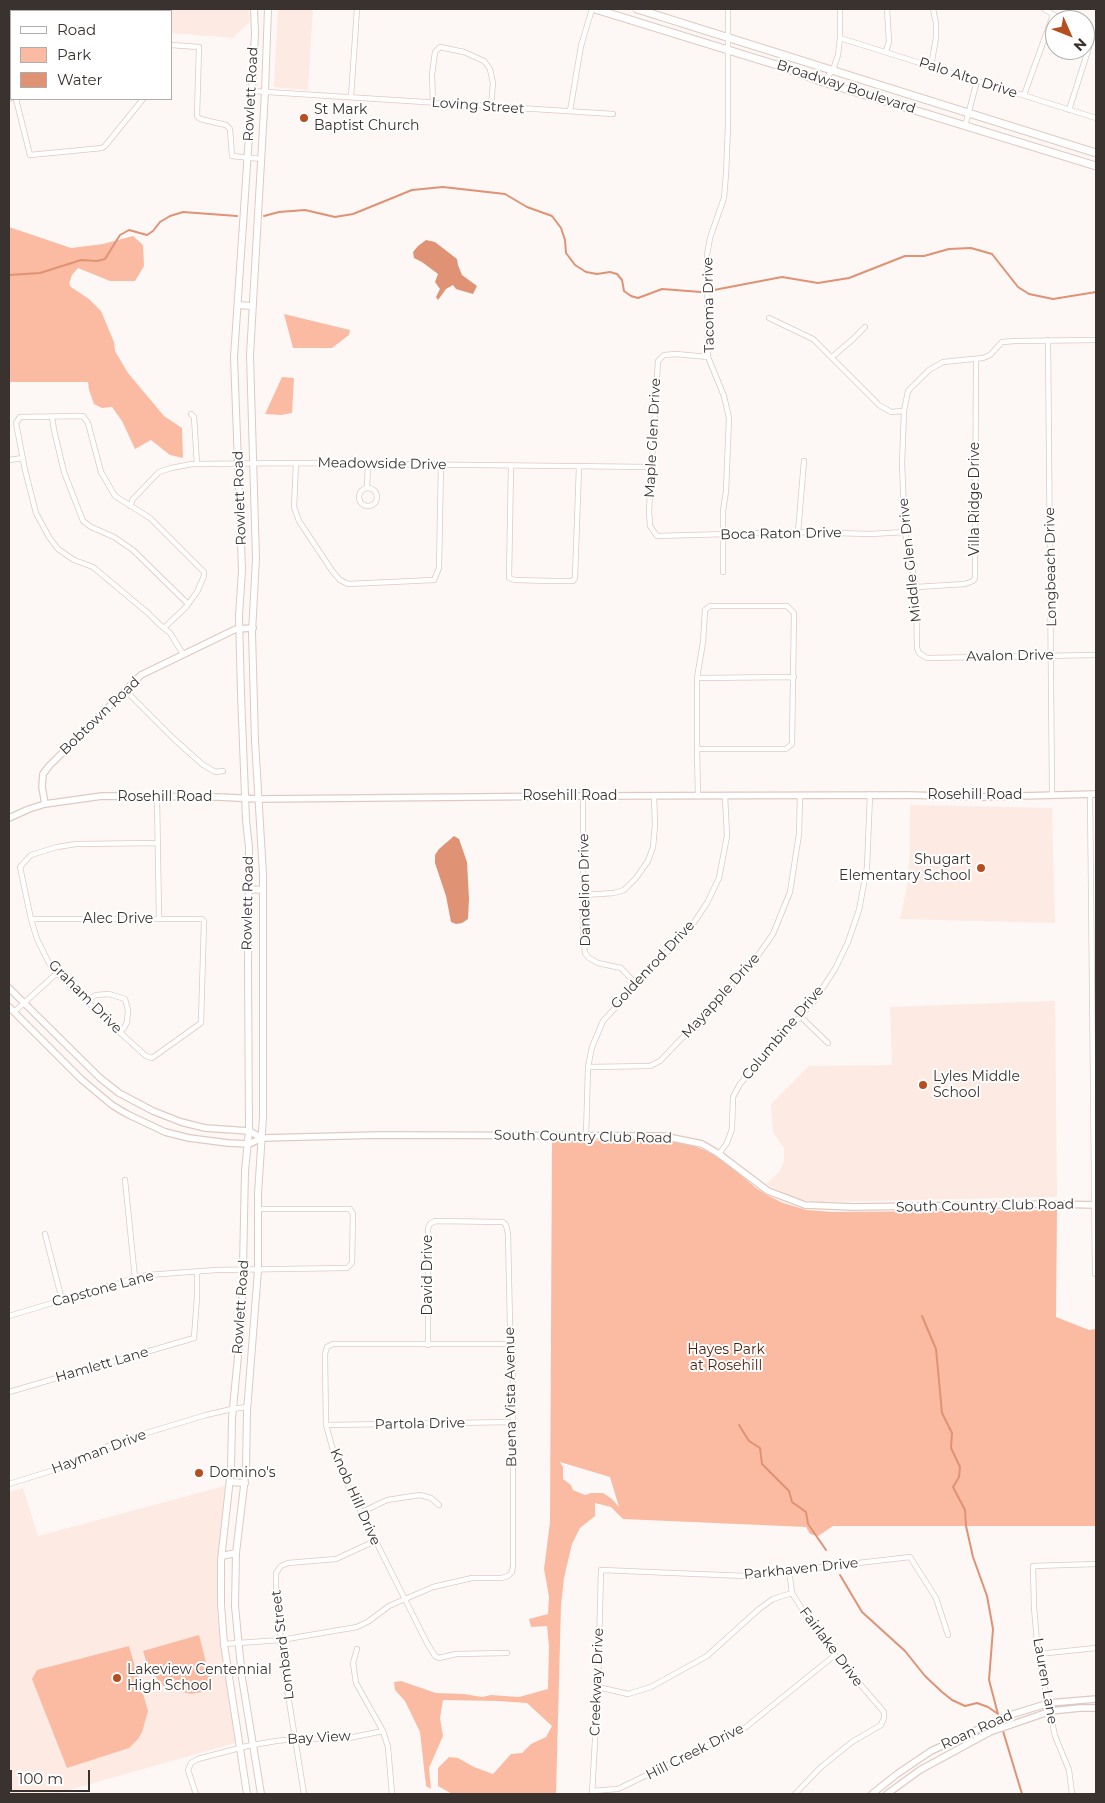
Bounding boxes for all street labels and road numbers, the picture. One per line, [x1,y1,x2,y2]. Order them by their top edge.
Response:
street label: Rowlett Road [240,46,262,142]
street label: Palo Alto Drive [917,54,1019,102]
street label: Broadway Boulevard [774,57,918,117]
street label: Loving Street [431,94,525,118]
street label: Tacoma Drive [700,257,718,353]
street label: Maple Glen Drive [641,378,665,498]
street label: Villa Ridge Drive [967,442,983,556]
street label: Rowlett Road [230,450,250,546]
street label: Meadowside Drive [317,454,447,474]
street label: Middle Glen Drive [895,497,925,623]
street label: Longbeach Drive [1042,507,1060,627]
street label: Boca Raton Drive [720,525,842,543]
street label: Avalon Drive [966,647,1054,665]
street label: Bobtown Road [56,674,144,758]
street label: Rosehill Road [927,787,1023,803]
street label: Rosehill Road [522,788,618,804]
street label: Rosehill Road [117,789,213,805]
street label: Dandelion Drive [576,833,594,947]
street label: Rowlett Road [239,856,257,950]
street label: Alec Drive [83,911,153,927]
street label: Goldenrod Drive [608,917,698,1013]
street label: Mayapple Drive [678,950,764,1042]
street label: Graham Drive [45,957,125,1037]
street label: Columbine Drive [739,982,827,1084]
street label: South Country Club Road [494,1127,672,1147]
street label: South Country Club Road [896,1196,1074,1216]
street label: David Drive [420,1235,436,1315]
street label: Rowlett Road [229,1259,253,1355]
street label: Capstone Lane [50,1267,156,1311]
street label: Buena Vista Avenue [501,1327,521,1467]
street label: Hamlett Lane [54,1344,150,1386]
street label: Partola Drive [375,1415,465,1433]
street label: Hayman Drive [49,1426,149,1478]
street label: Knob Hill Drive [326,1446,384,1548]
street label: Parkhaven Drive [743,1555,859,1583]
street label: Lombard Street [268,1589,298,1701]
street label: Fairlake Drive [796,1604,866,1690]
street label: Creekway Drive [587,1628,607,1736]
street label: Lauren Lane [1029,1637,1061,1725]
street label: Roan Road [938,1707,1016,1753]
street label: Hill Creek Drive [643,1720,747,1784]
street label: Bay View [287,1728,351,1748]

